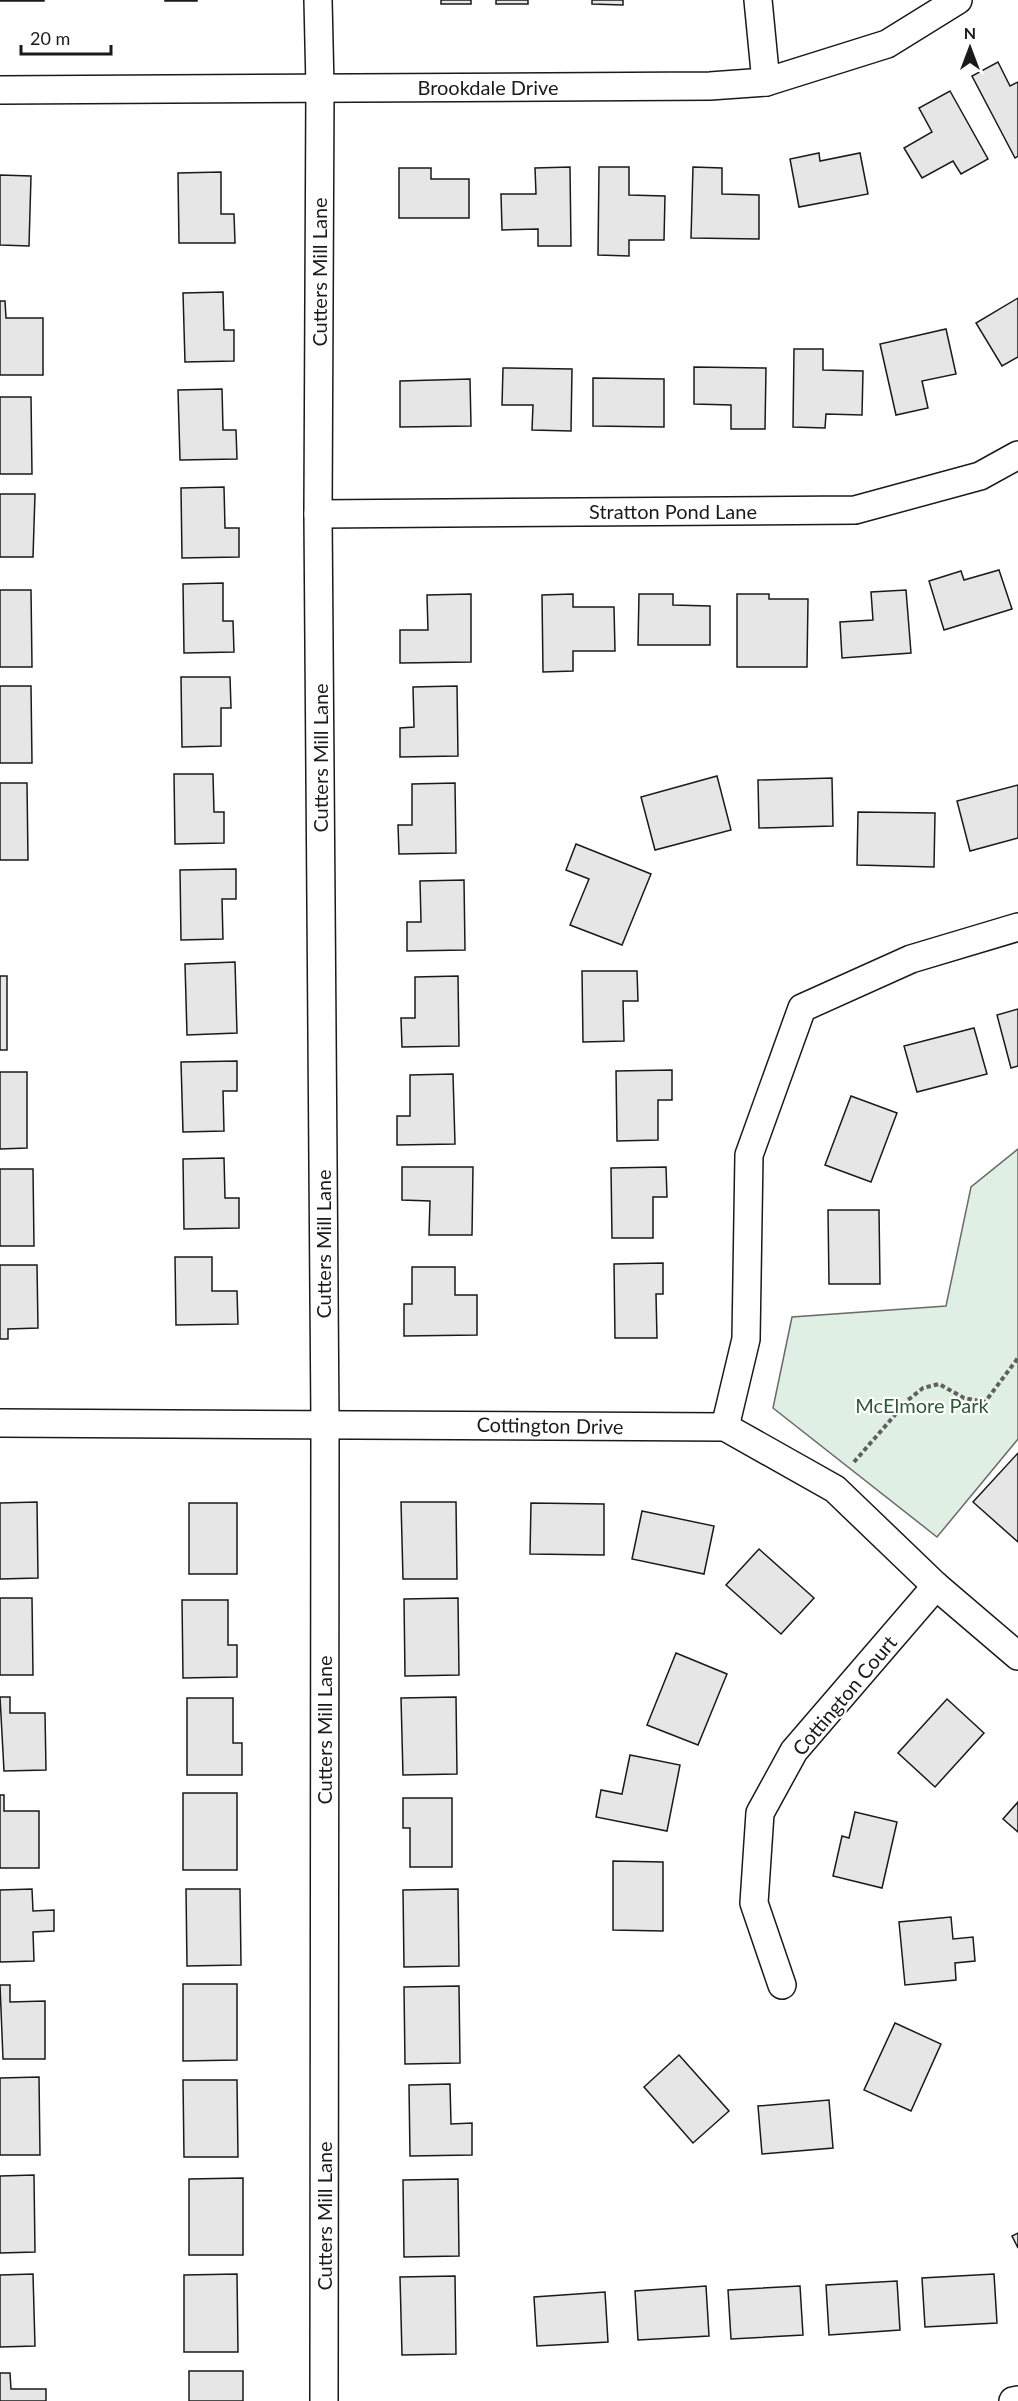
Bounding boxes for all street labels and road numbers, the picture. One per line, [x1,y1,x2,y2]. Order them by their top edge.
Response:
street label: Brookdale Drive [417,75,559,99]
street label: Cutters Mill Lane [307,197,331,347]
street label: Stratton Pond Lane [589,499,757,523]
street label: Cutters Mill Lane [308,683,332,833]
street label: Cutters Mill Lane [311,1169,335,1319]
street label: Cottington Drive [476,1412,624,1438]
street label: Cottington Court [787,1630,901,1760]
street label: Cutters Mill Lane [312,1655,336,1805]
street label: Cutters Mill Lane [312,2141,336,2291]

